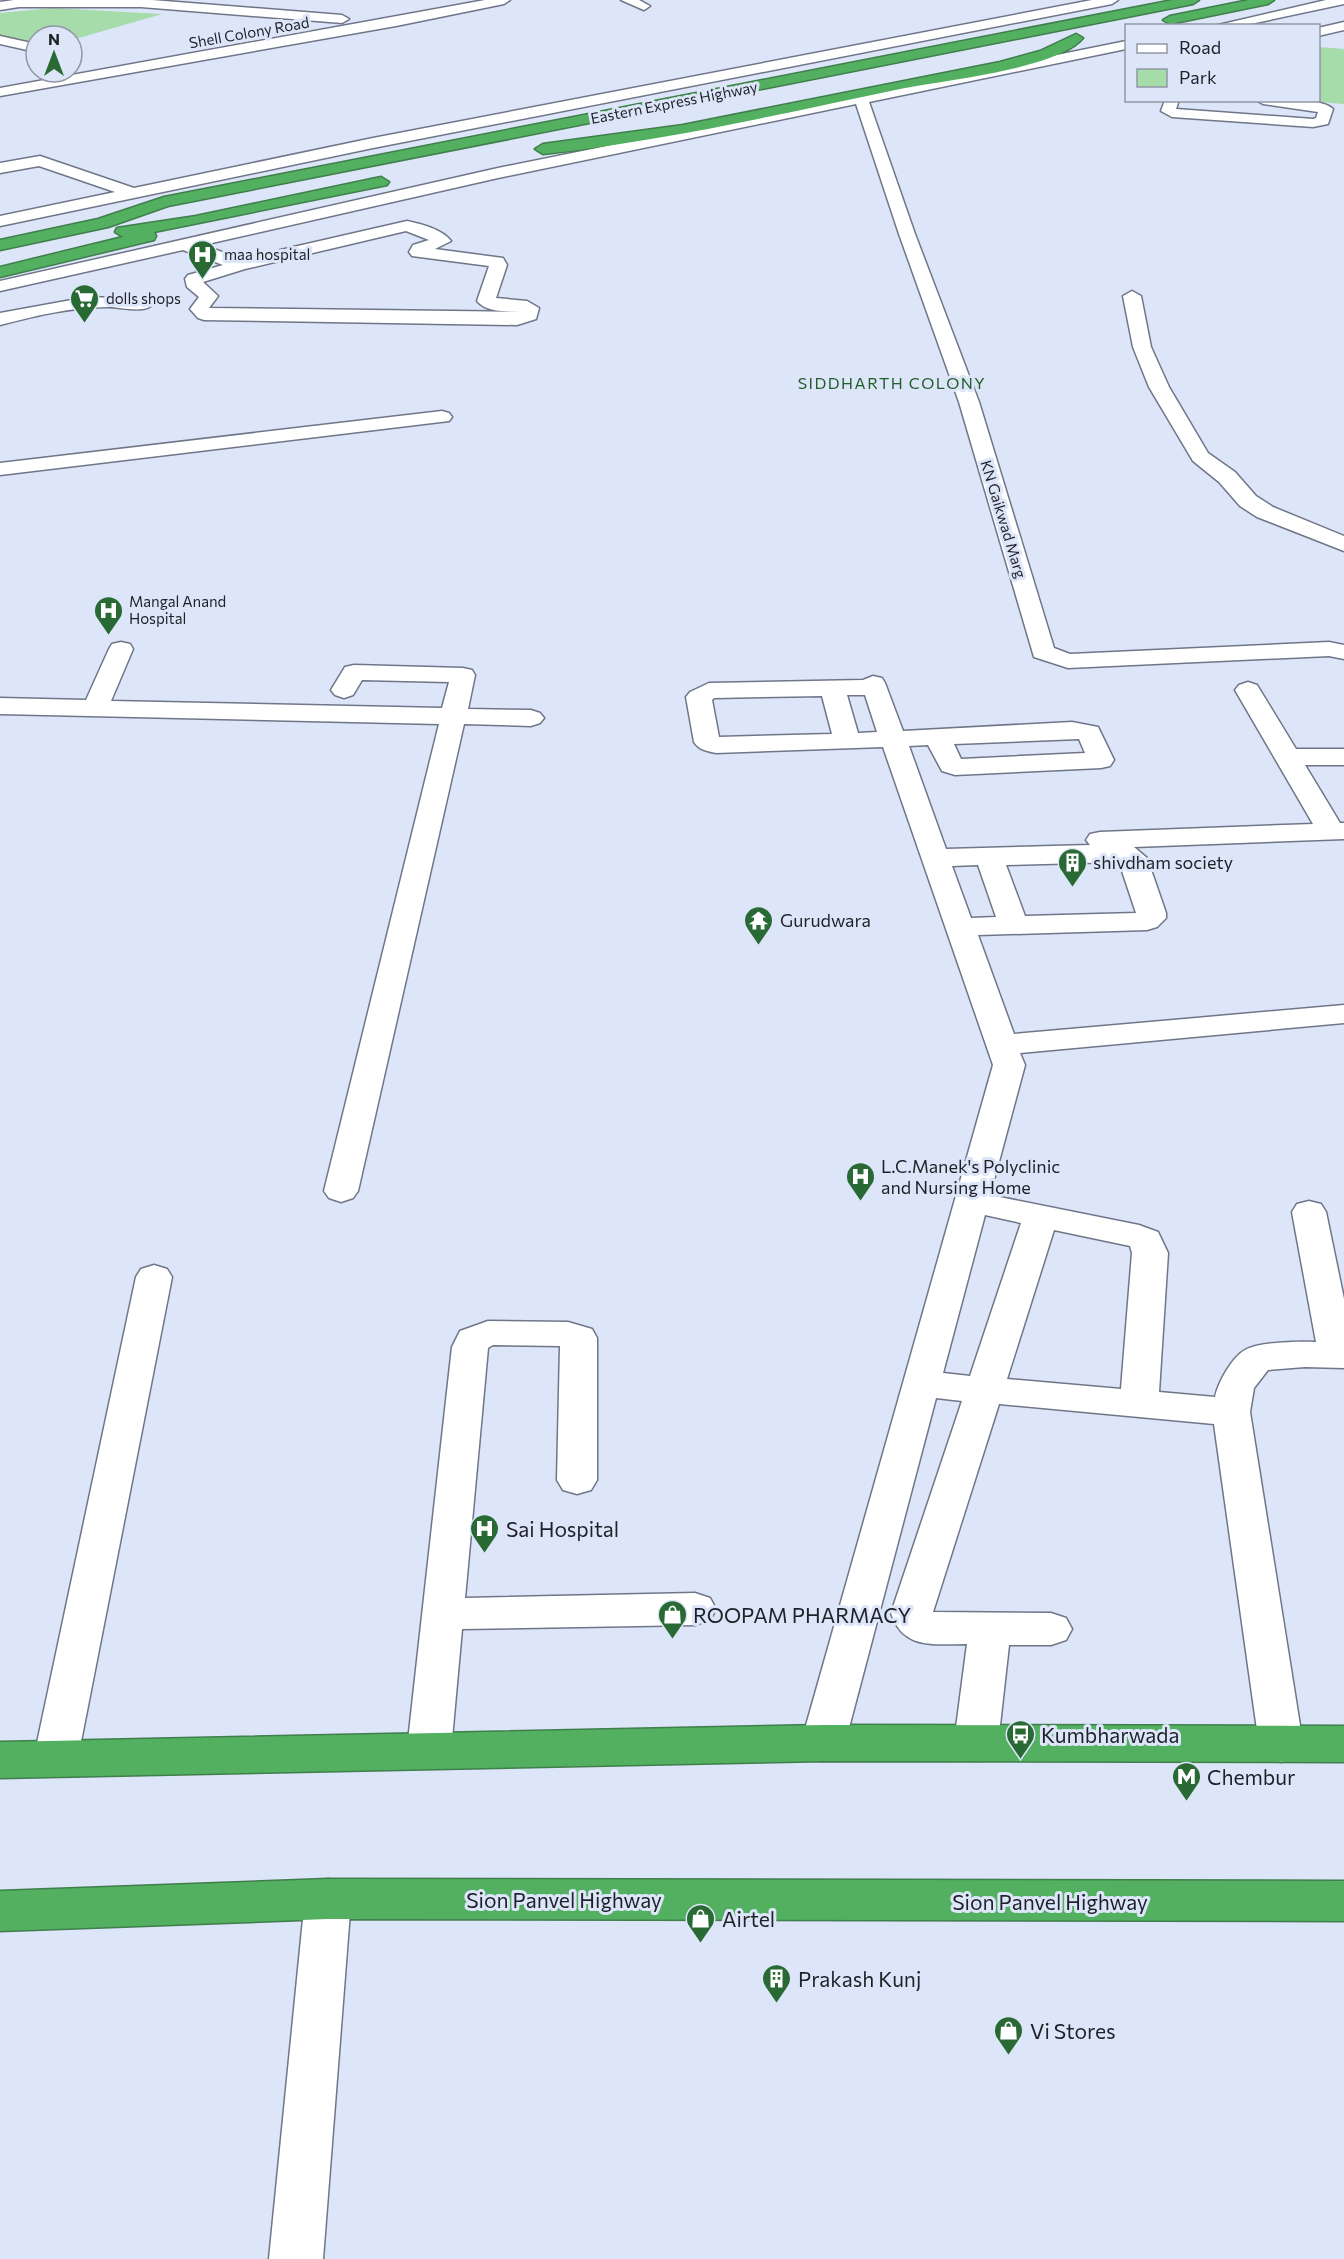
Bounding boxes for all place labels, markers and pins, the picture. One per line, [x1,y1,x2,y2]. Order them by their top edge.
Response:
hospital icon: maa hospital [187,238,219,280]
place label: maa hospital [224,245,310,263]
supermarket icon: dolls shops [69,282,101,324]
place label: dolls shops [106,289,181,307]
place label: Mangal Anand Hospital [129,592,226,627]
hospital icon: Mangal Anand Hospital [92,594,124,636]
building icon: shivdham society [1056,846,1088,888]
place label: shivdham society [1093,851,1233,873]
temple icon: Gurudwara [743,904,775,946]
place label: Gurudwara [780,909,871,931]
place label: L.C.Manek's Polyclinic and Nursing Home [881,1155,1060,1198]
hospital icon: L.C.Manek's Polyclinic and Nursing Home [844,1160,876,1202]
hospital icon: Sai Hospital [469,1512,501,1554]
place label: Sai Hospital [506,1516,619,1541]
shop icon: ROOPAM PHARMACY [656,1598,688,1640]
place label: ROOPAM PHARMACY [693,1602,912,1627]
bus stop icon: Kumbharwada [1004,1718,1036,1760]
place label: Kumbharwada [1041,1722,1179,1747]
metro station icon: Chembur [1170,1760,1202,1802]
place label: Chembur [1207,1764,1295,1789]
shop icon: Airtel [685,1902,717,1944]
place label: Airtel [722,1906,775,1931]
building icon: Prakash Kunj [761,1962,793,2004]
place label: Prakash Kunj [798,1966,921,1991]
shop icon: Vi Stores [993,2014,1025,2056]
place label: Vi Stores [1030,2018,1116,2043]

